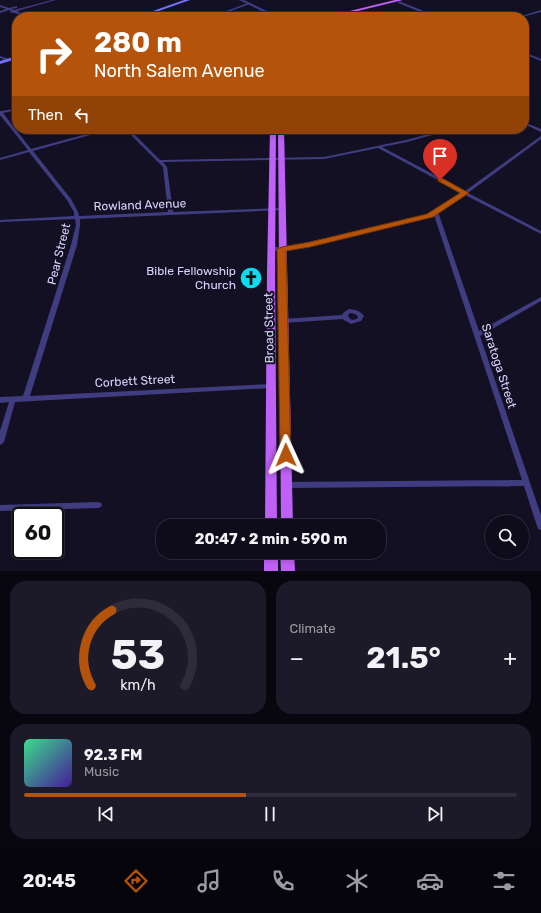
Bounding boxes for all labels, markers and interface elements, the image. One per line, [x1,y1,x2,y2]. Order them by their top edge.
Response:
text: 280 m [94,26,182,59]
icon: right [28,28,80,80]
text: North Salem Avenue [94,60,265,82]
icon: left [71,104,93,126]
text: Then [28,106,63,124]
pin [423,139,457,180]
icon: arrive [429,145,451,167]
street label: Rowland Avenue [93,196,187,214]
street label: Pear Street [45,222,73,286]
place label: Bible Fellowship Church [146,264,236,292]
church icon: Bible Fellowship Church [238,265,264,291]
street label: Broad Street [261,292,277,363]
street label: Saratoga Street [479,322,519,410]
street label: Corbett Street [95,372,176,390]
position arrow [265,434,307,476]
speed limit sign: 60 [12,507,64,559]
map controls [485,515,529,559]
button: search [485,515,529,559]
text: 20:47 · 2 min · 590 m [195,530,347,548]
text: Climate [290,621,336,636]
text: 53 [111,629,165,678]
text: 21.5° [366,640,441,676]
text: − [290,645,304,672]
text: + [503,645,517,672]
text: km/h [120,676,156,693]
text: 92.3 FM [84,746,142,764]
text: Music [84,764,119,779]
icon: previous [95,803,117,825]
icon: pause [259,803,281,825]
icon: next [424,803,446,825]
icon: directions [122,867,150,895]
icon: music [195,867,223,895]
icon: phone [269,867,297,895]
icon: climate [343,867,371,895]
icon: car [416,867,444,895]
icon: filters [490,867,518,895]
text: 20:45 [23,870,76,892]

